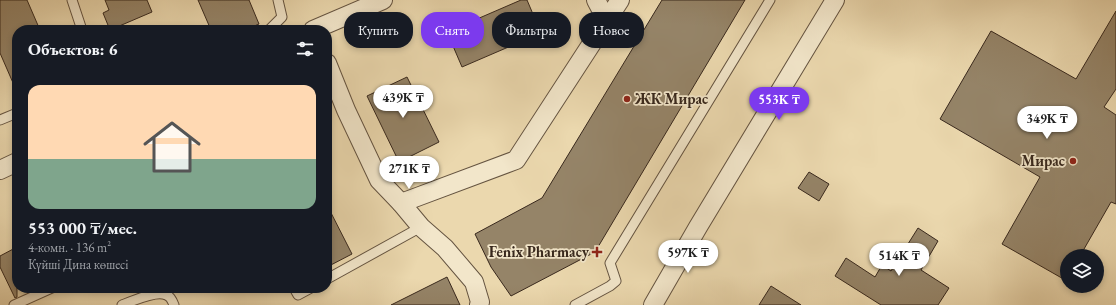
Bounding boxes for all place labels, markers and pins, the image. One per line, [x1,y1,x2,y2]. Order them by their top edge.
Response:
pin: 439K ₸ [370,85,436,119]
pin: 553K ₸ [746,87,812,121]
place label: ЖК Мирас [634,89,708,108]
marker: ЖК Мирас [622,94,632,104]
pin: 349K ₸ [1014,106,1080,140]
place label: Мирас [1021,151,1065,170]
pin: 271K ₸ [376,156,442,190]
marker: Мирас [1068,156,1078,166]
pin: 597K ₸ [655,240,721,274]
place label: Fenix Pharmacy [489,242,590,261]
pin: 514K ₸ [866,243,932,277]
marker: Fenix Pharmacy [592,247,602,257]

